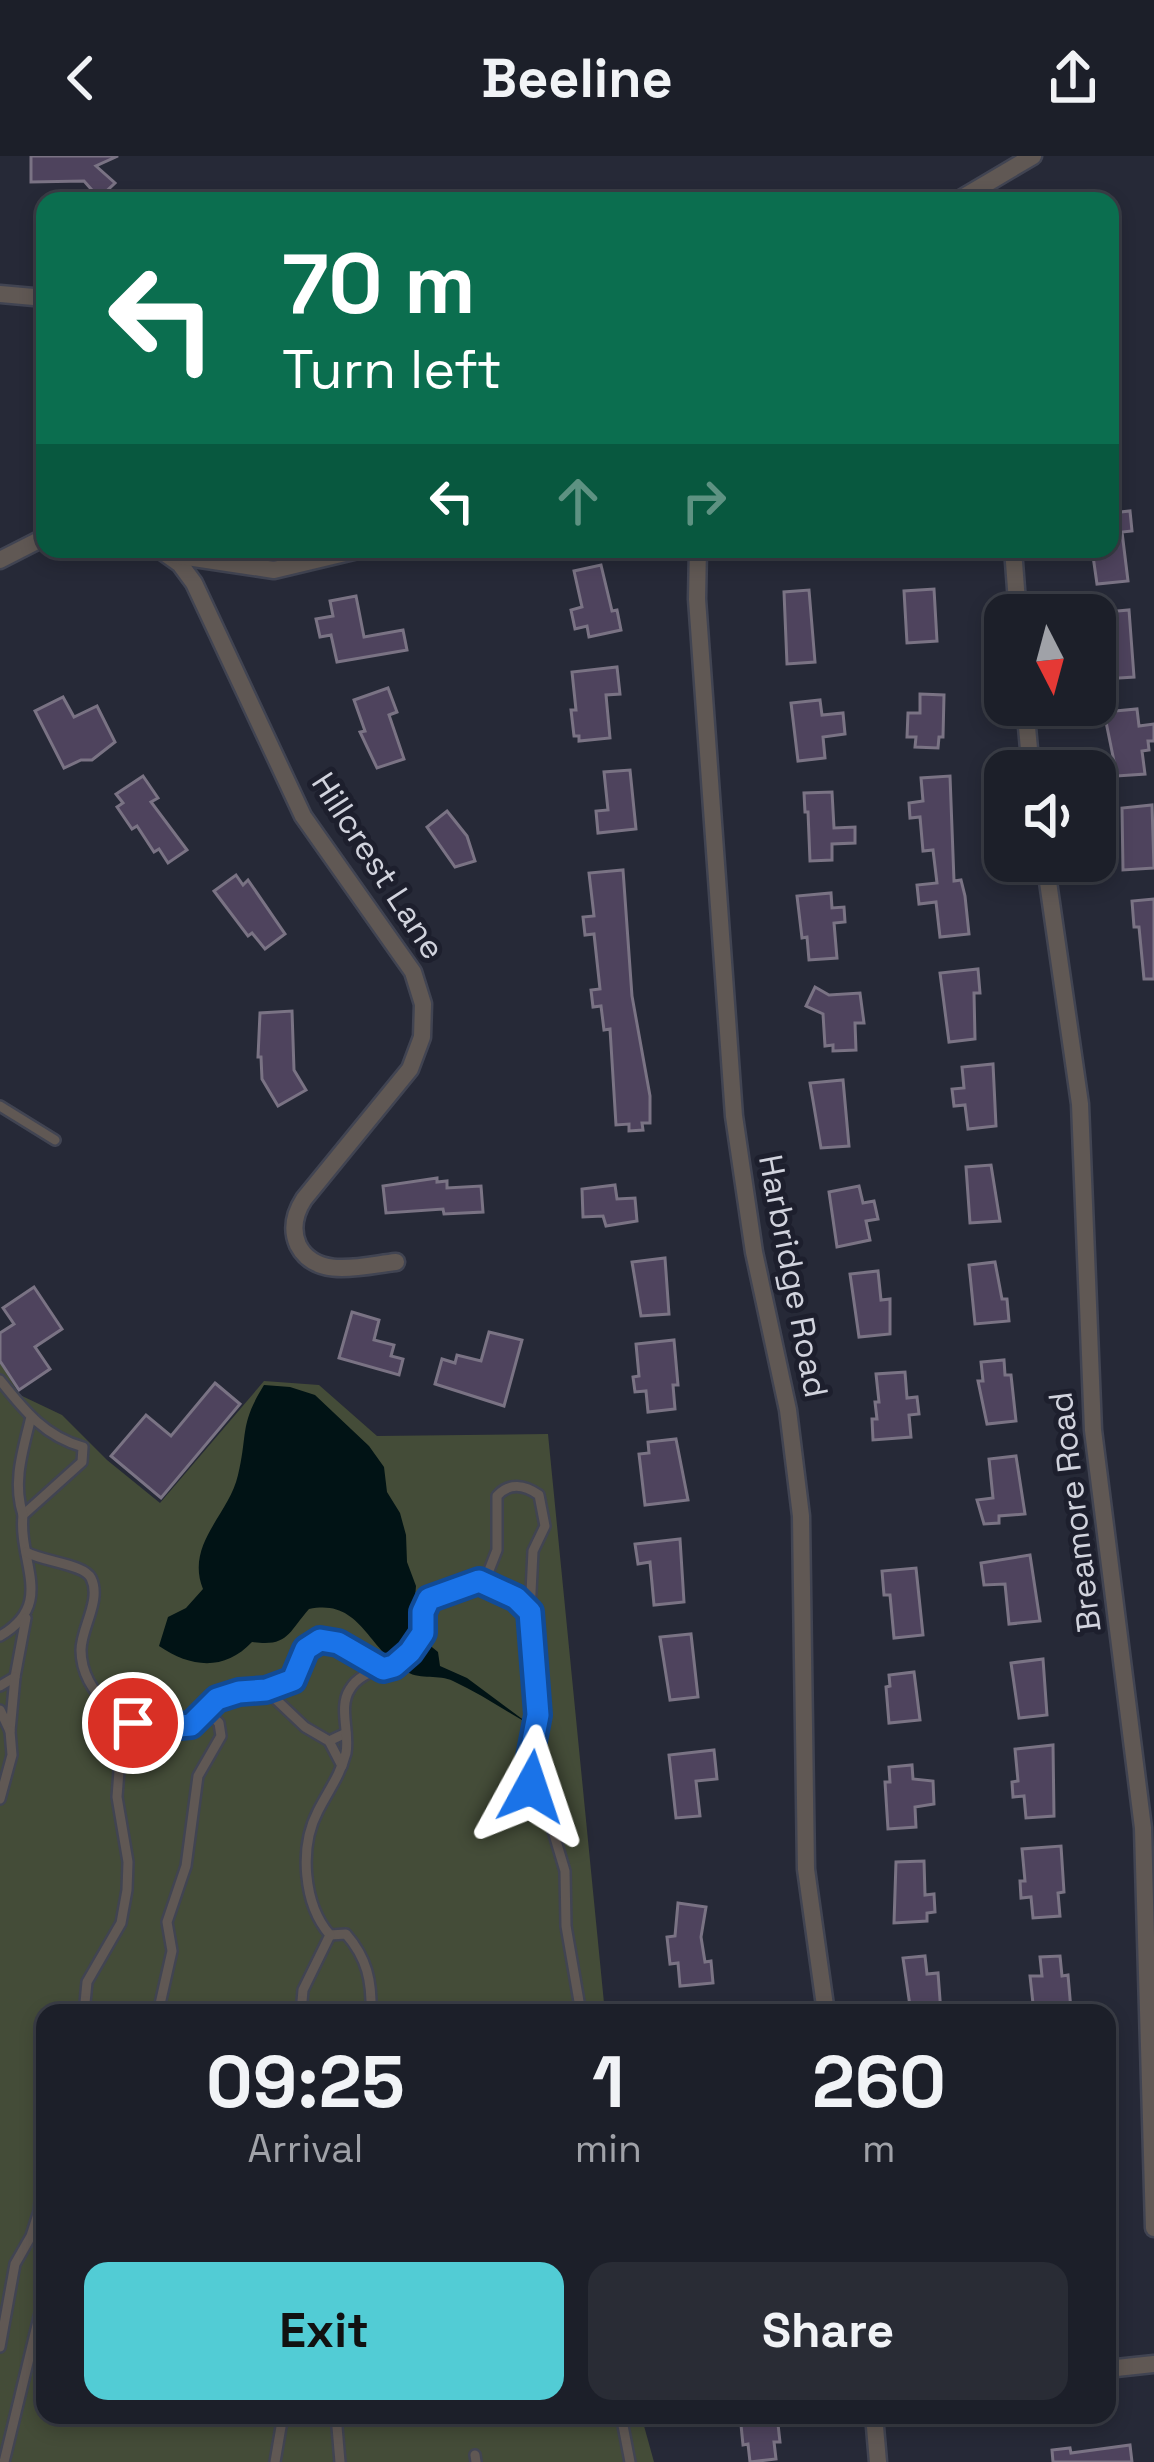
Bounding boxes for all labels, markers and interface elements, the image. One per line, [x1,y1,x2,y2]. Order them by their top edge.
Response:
text: Beeline [481,44,673,113]
icon: back [48,45,114,111]
icon: share [1040,45,1106,111]
text: 70 m [282,230,476,338]
icon: left [84,240,240,396]
text: Turn left [282,335,502,404]
icon: left [419,468,485,534]
icon: ahead [545,468,611,534]
icon: right [671,468,737,534]
north arrow [984,594,1116,726]
map controls [984,594,1116,882]
button: sound [984,750,1116,882]
street label: Hillcrest Lane [302,765,454,967]
street label: Harbridge Road [749,1151,837,1401]
street label: Breamore Road [1039,1389,1111,1635]
pin [82,1672,184,1774]
icon: arrive [100,1690,166,1756]
position arrow [468,1724,594,1850]
text: 09:25 [206,2036,405,2128]
text: 1 [592,2036,625,2128]
text: 260 [812,2036,946,2128]
text: Arrival [247,2124,363,2173]
text: min [575,2124,642,2173]
text: m [862,2124,896,2173]
button: Exit [84,2262,564,2400]
button: Share [588,2262,1068,2400]

